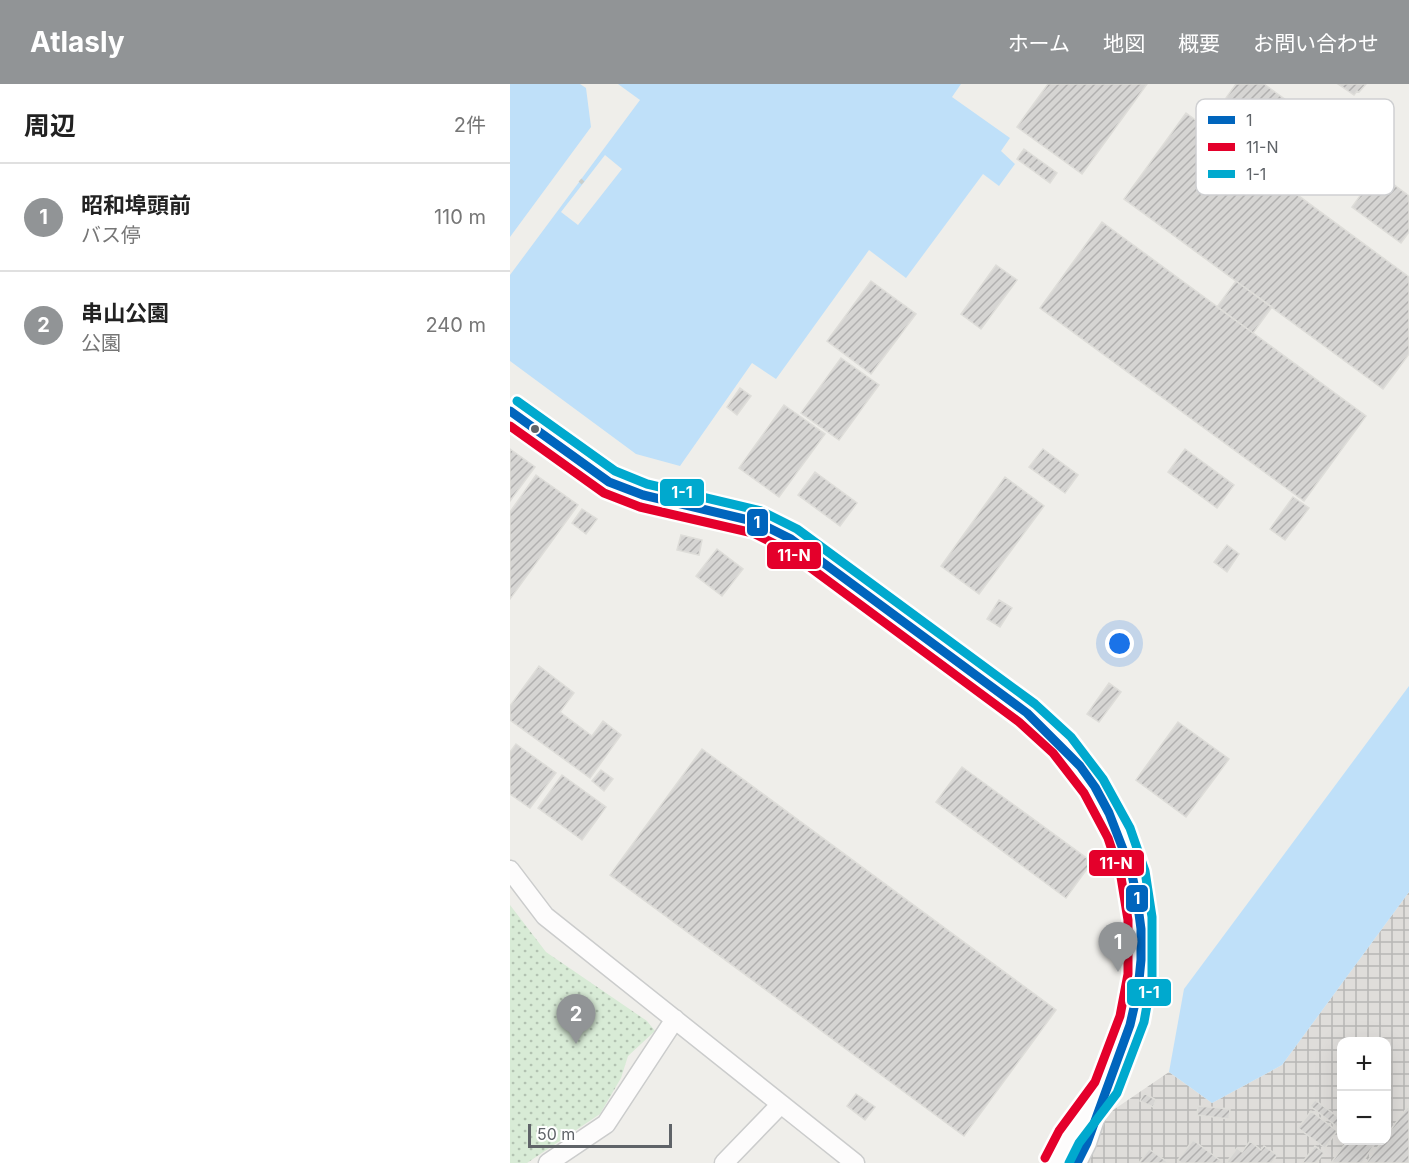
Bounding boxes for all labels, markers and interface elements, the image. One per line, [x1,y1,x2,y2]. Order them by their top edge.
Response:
text: Atlasly [30,25,125,59]
text: ホーム [1008,31,1070,56]
text: 地図 [1103,31,1145,56]
text: 概要 [1178,31,1220,56]
text: お問い合わせ [1253,31,1379,56]
legend [1196,99,1394,195]
text: 周辺 [24,110,76,141]
text: 1 [1246,110,1253,130]
text: 2件 [454,113,486,137]
text: 11-N [1246,137,1278,157]
text: 1-1 [1246,164,1266,184]
text: 昭和埠頭前 [81,192,191,218]
text: 1 [39,205,48,229]
text: 110 m [434,205,486,229]
text: バス停 [81,223,141,247]
text: 串山公園 [81,300,169,326]
text: 2 [37,313,50,337]
text: 240 m [425,313,486,337]
text: 公園 [81,331,121,355]
unlabelled marker [529,423,541,435]
line badge: 1-1 [659,478,705,507]
text: 1-1 [671,482,693,502]
line badge: 1 [746,508,769,537]
text: 1 [754,512,760,532]
line badge: 11-N [766,541,822,570]
text: 11-N [777,545,811,565]
your location [1105,629,1134,658]
line badge: 11-N [1088,849,1145,877]
text: 11-N [1099,853,1133,873]
line badge: 1 [1125,884,1149,913]
text: 1 [1134,888,1140,908]
pin: 1 [1098,922,1138,972]
line badge: 1-1 [1126,978,1172,1007]
text: 1-1 [1138,982,1160,1002]
pin: 2 [556,994,596,1044]
map controls [1337,1037,1391,1145]
button: + [1337,1037,1391,1091]
button: − [1337,1091,1391,1145]
scale bar [528,1121,672,1148]
text: 50 m [537,1124,575,1144]

